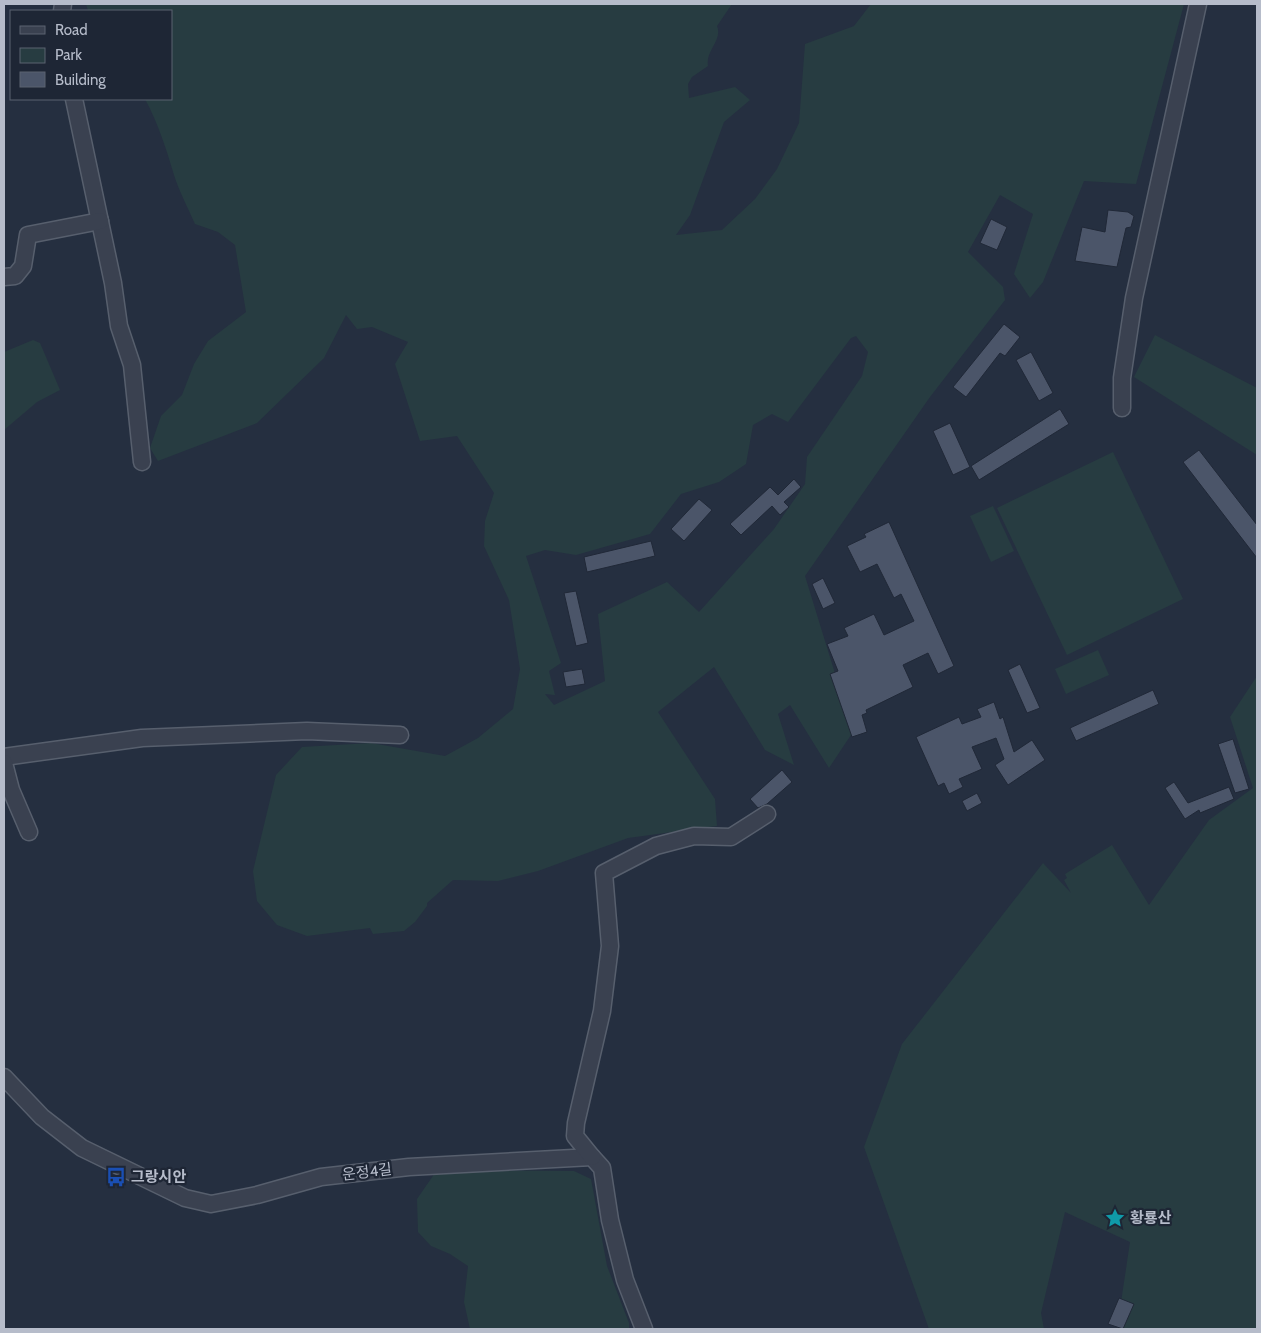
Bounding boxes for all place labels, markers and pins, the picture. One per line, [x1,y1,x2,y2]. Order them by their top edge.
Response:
bus stop icon: 그랑시안 [105,1166,127,1188]
place label: 그랑시안 [131,1168,186,1186]
place icon: 황룡산 [1104,1207,1126,1229]
place label: 황룡산 [1130,1209,1172,1227]

